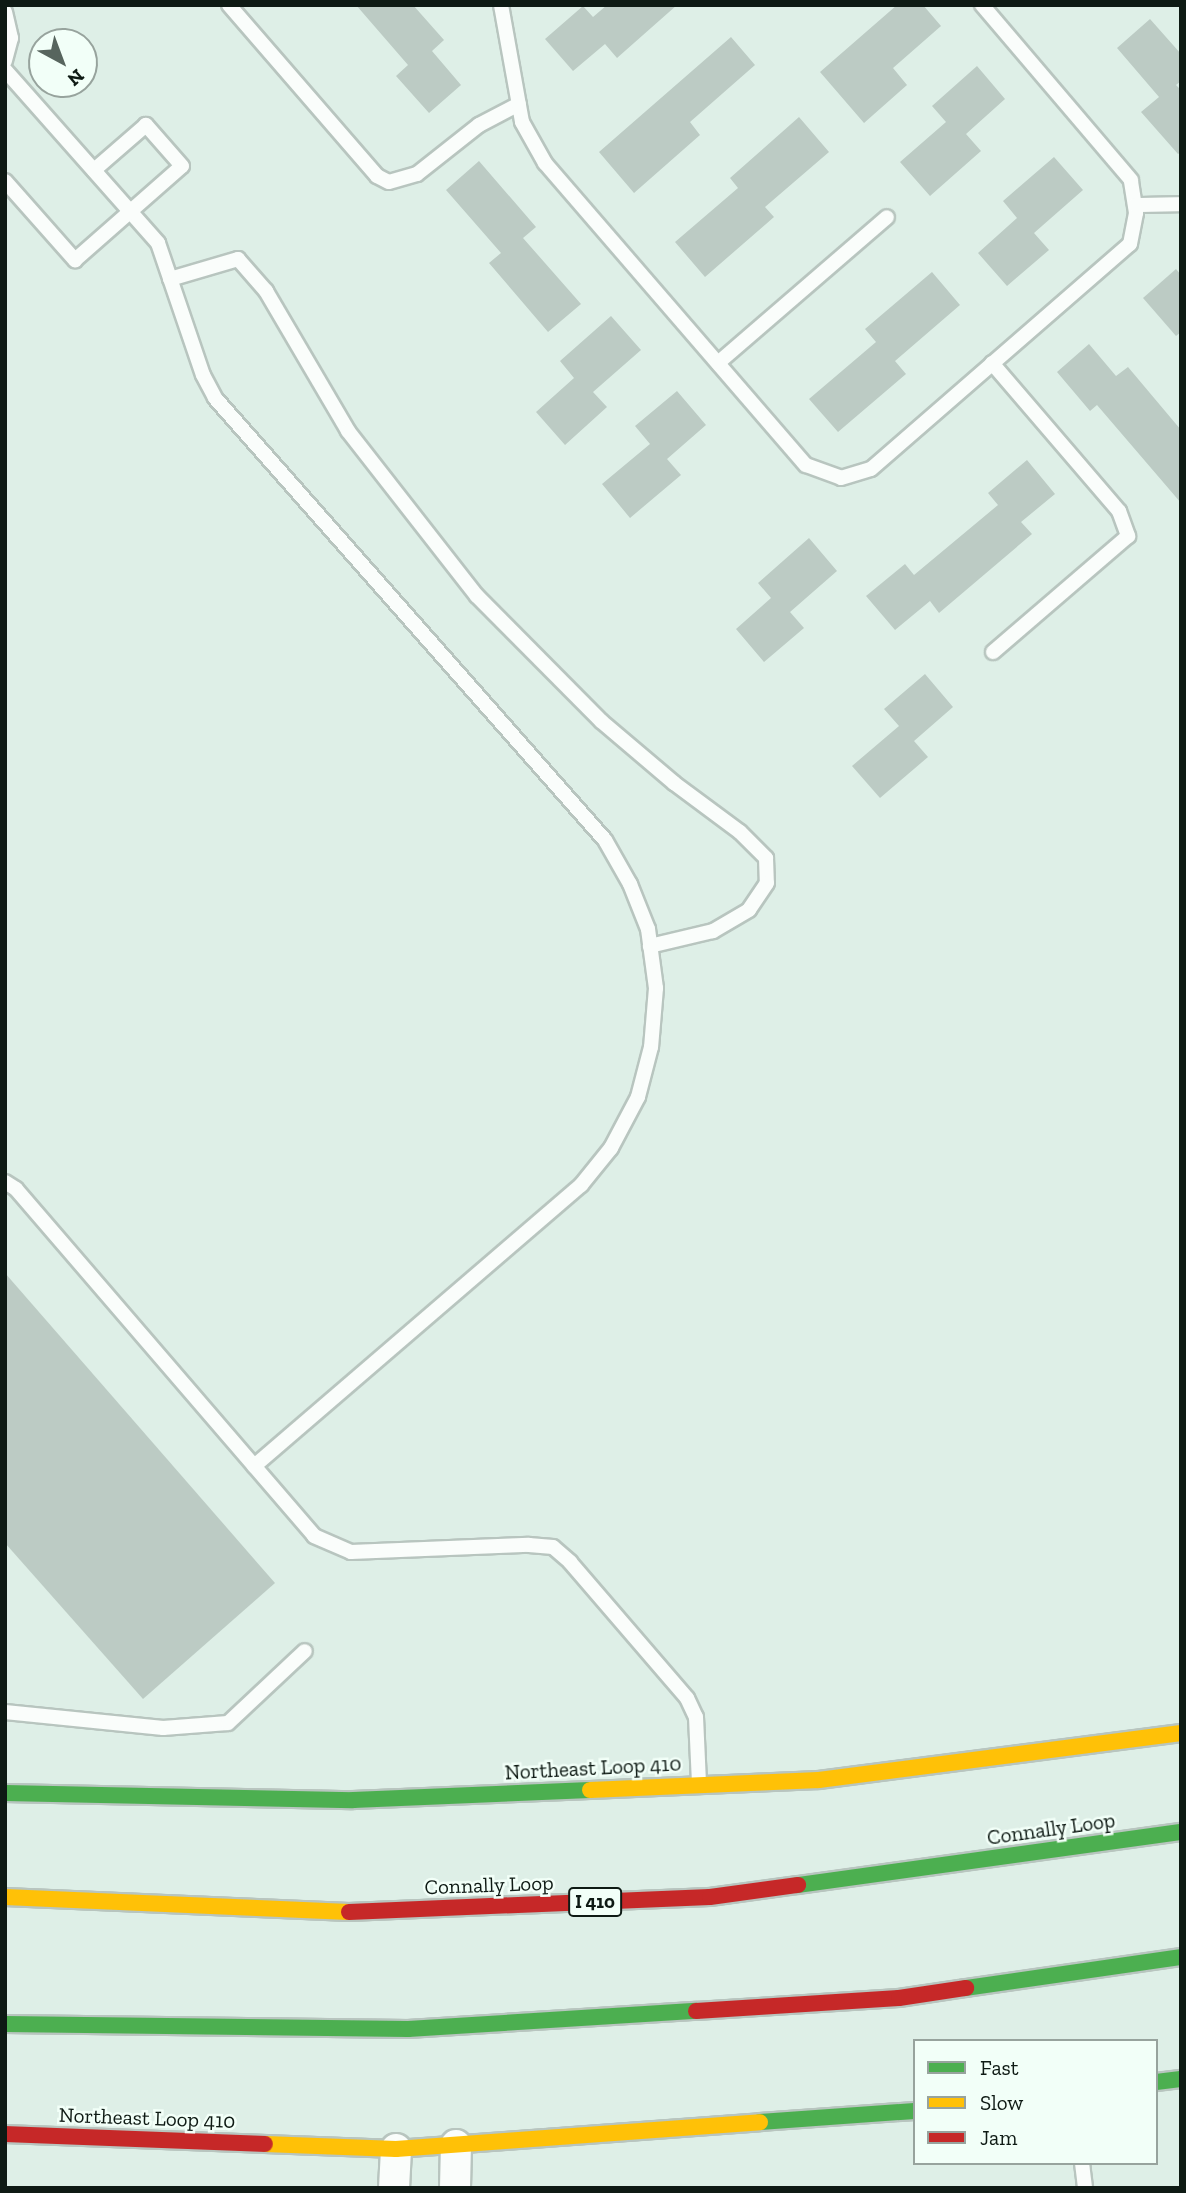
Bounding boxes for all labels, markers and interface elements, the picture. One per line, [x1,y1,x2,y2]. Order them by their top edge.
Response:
north arrow [28,28,98,98]
text: N [63,64,89,91]
street label: Northeast Loop 410 [504,1751,682,1785]
street label: Connally Loop [985,1808,1117,1850]
street label: Connally Loop [424,1870,554,1900]
road number: I 410 [567,1886,623,1918]
legend [913,2039,1158,2165]
text: Fast [980,2055,1019,2080]
text: Slow [980,2090,1023,2115]
street label: Northeast Loop 410 [58,2102,236,2134]
text: Jam [980,2125,1017,2150]

